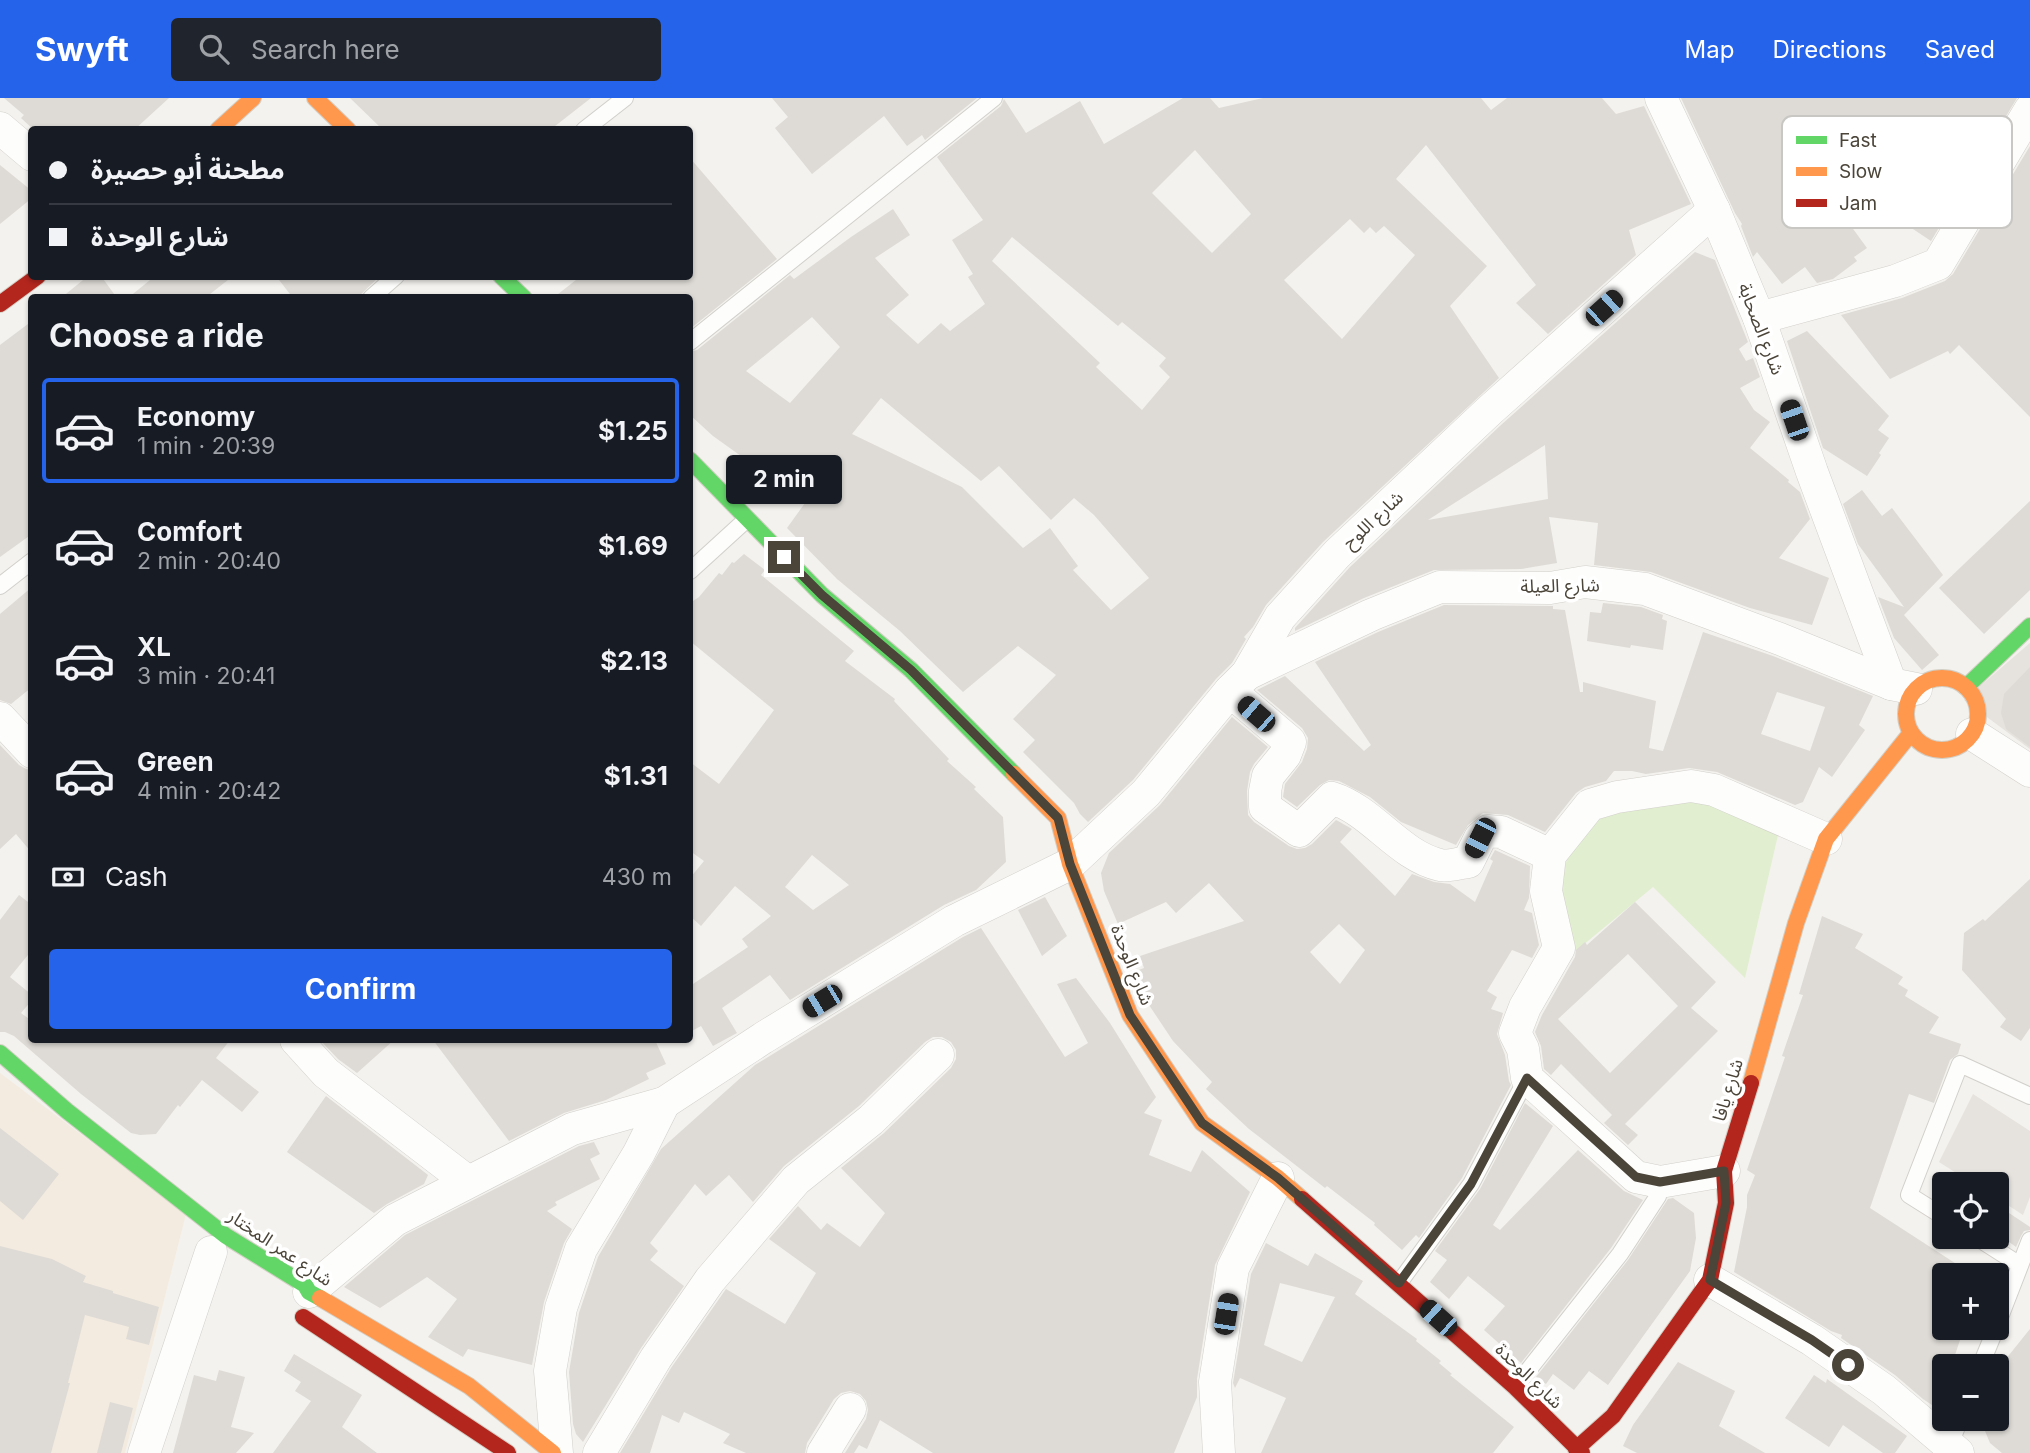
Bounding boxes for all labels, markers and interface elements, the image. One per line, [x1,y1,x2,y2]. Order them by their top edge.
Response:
search box [171,18,661,81]
text: Swyft [35,29,129,69]
icon: search [195,30,233,68]
text: Search here [251,34,400,65]
text: Map [1685,35,1734,64]
text: Directions [1772,35,1887,64]
text: Saved [1925,35,1995,64]
legend [1782,116,2012,228]
text: Fast [1839,129,1877,152]
text: مطحنة أبو حصيرة [91,154,285,185]
text: Slow [1839,160,1882,183]
text: Jam [1839,192,1877,215]
text: شارع الوحدة [91,221,229,252]
street label: شارع الصحابة [1731,280,1789,379]
car [1582,286,1627,330]
text: Choose a ride [49,316,264,355]
car [1778,397,1811,443]
icon: car [53,399,116,462]
text: Economy [137,401,255,432]
text: $1.25 [598,415,668,446]
text: 1 min · 20:39 [137,432,275,460]
callout: 2 min [726,456,842,504]
text: 2 min [753,465,815,493]
street label: شارع اللوح [1338,487,1410,556]
icon: car [53,514,116,577]
text: Comfort [137,516,242,547]
text: $1.69 [598,530,668,561]
route end [768,541,800,573]
text: 2 min · 20:40 [137,547,281,575]
street label: شارع العيلة [1520,574,1600,601]
icon: car [53,629,116,692]
text: XL [137,631,171,662]
text: $2.13 [600,645,668,676]
text: 3 min · 20:41 [137,662,275,690]
car [1234,692,1279,736]
icon: car [53,744,116,807]
text: Green [137,746,214,777]
text: $1.31 [604,760,668,791]
text: 4 min · 20:42 [137,777,281,805]
car [1462,815,1499,861]
icon: cash [49,858,87,896]
text: Cash [105,861,168,892]
text: 430 m [602,863,672,891]
street label: شارع الوحدة [1103,921,1158,1010]
button: Confirm [49,949,672,1029]
car [799,981,846,1021]
street label: شارع يافا [1708,1056,1751,1125]
map controls [1932,1172,2009,1431]
button: locate [1932,1172,2009,1249]
street label: شارع عمر المختار [221,1204,336,1293]
button: + [1932,1263,2009,1340]
car [1213,1292,1240,1336]
car [1416,1296,1461,1340]
street label: شارع الوحدة [1489,1339,1567,1416]
route start [1832,1349,1864,1381]
button: − [1932,1354,2009,1431]

